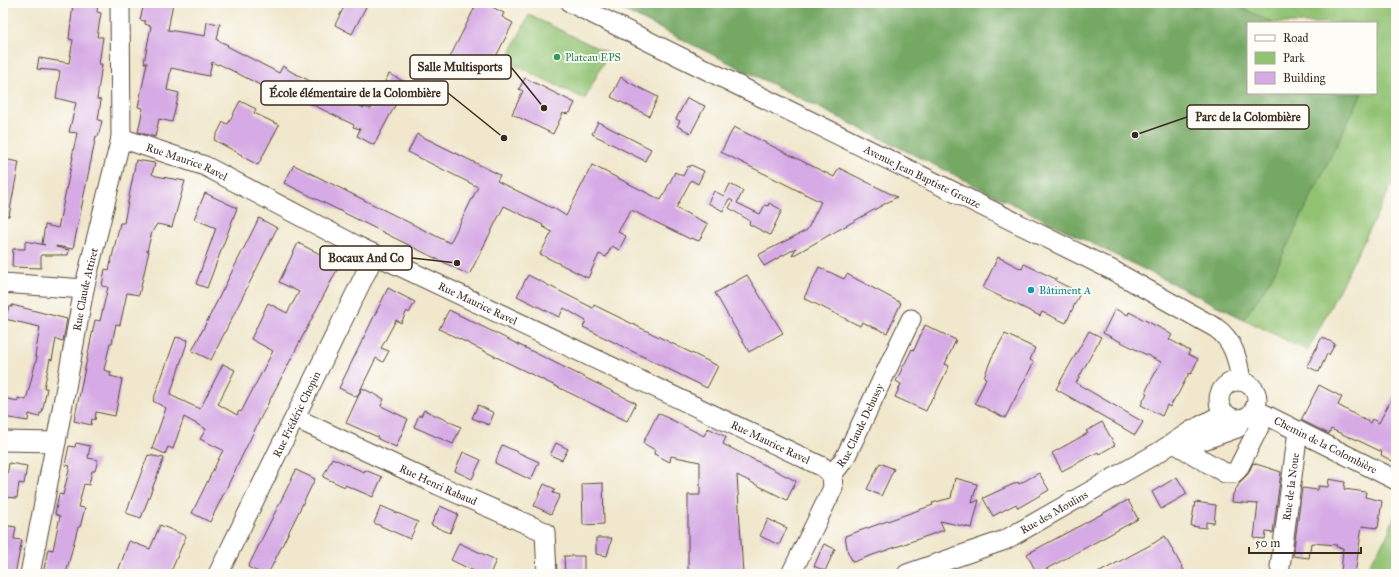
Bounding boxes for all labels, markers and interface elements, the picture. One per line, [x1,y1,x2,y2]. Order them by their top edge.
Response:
legend [1247,22,1377,94]
text: Road [1283,31,1309,45]
place label: Plateau EPS [565,51,621,64]
text: Park [1283,51,1305,65]
marker: Plateau EPS [552,52,562,62]
callout: Salle Multisports [410,55,511,79]
text: Salle Multisports [417,60,503,75]
text: Building [1283,71,1326,86]
callout: École élémentaire de la Colombière [261,81,448,105]
text: École élémentaire de la Colombière [269,84,441,100]
callout: Parc de la Colombière [1187,105,1309,129]
text: Parc de la Colombière [1195,110,1301,124]
street label: Rue Maurice Ravel [145,140,230,183]
street label: Avenue Jean Baptiste Greuze [861,142,984,211]
street label: Rue Claude Attiret [70,246,100,332]
callout: Bocaux And Co [320,246,412,270]
text: Bocaux And Co [328,251,404,265]
street label: Rue Maurice Ravel [436,279,519,328]
place label: Bâtiment A [1039,284,1092,297]
marker: Bâtiment A [1026,285,1036,295]
street label: Rue Frédéric Chopin [270,369,323,459]
street label: Rue Claude Debussy [834,381,886,470]
street label: Chemin de la Colombière [1272,414,1380,476]
street label: Rue Maurice Ravel [729,418,812,466]
street label: Rue de la Noue [1280,452,1302,521]
street label: Rue Henri Rabaud [397,461,479,508]
street label: Rue des Moulins [1018,488,1090,537]
scale bar [1249,529,1361,555]
text: 50 m [1255,536,1280,550]

